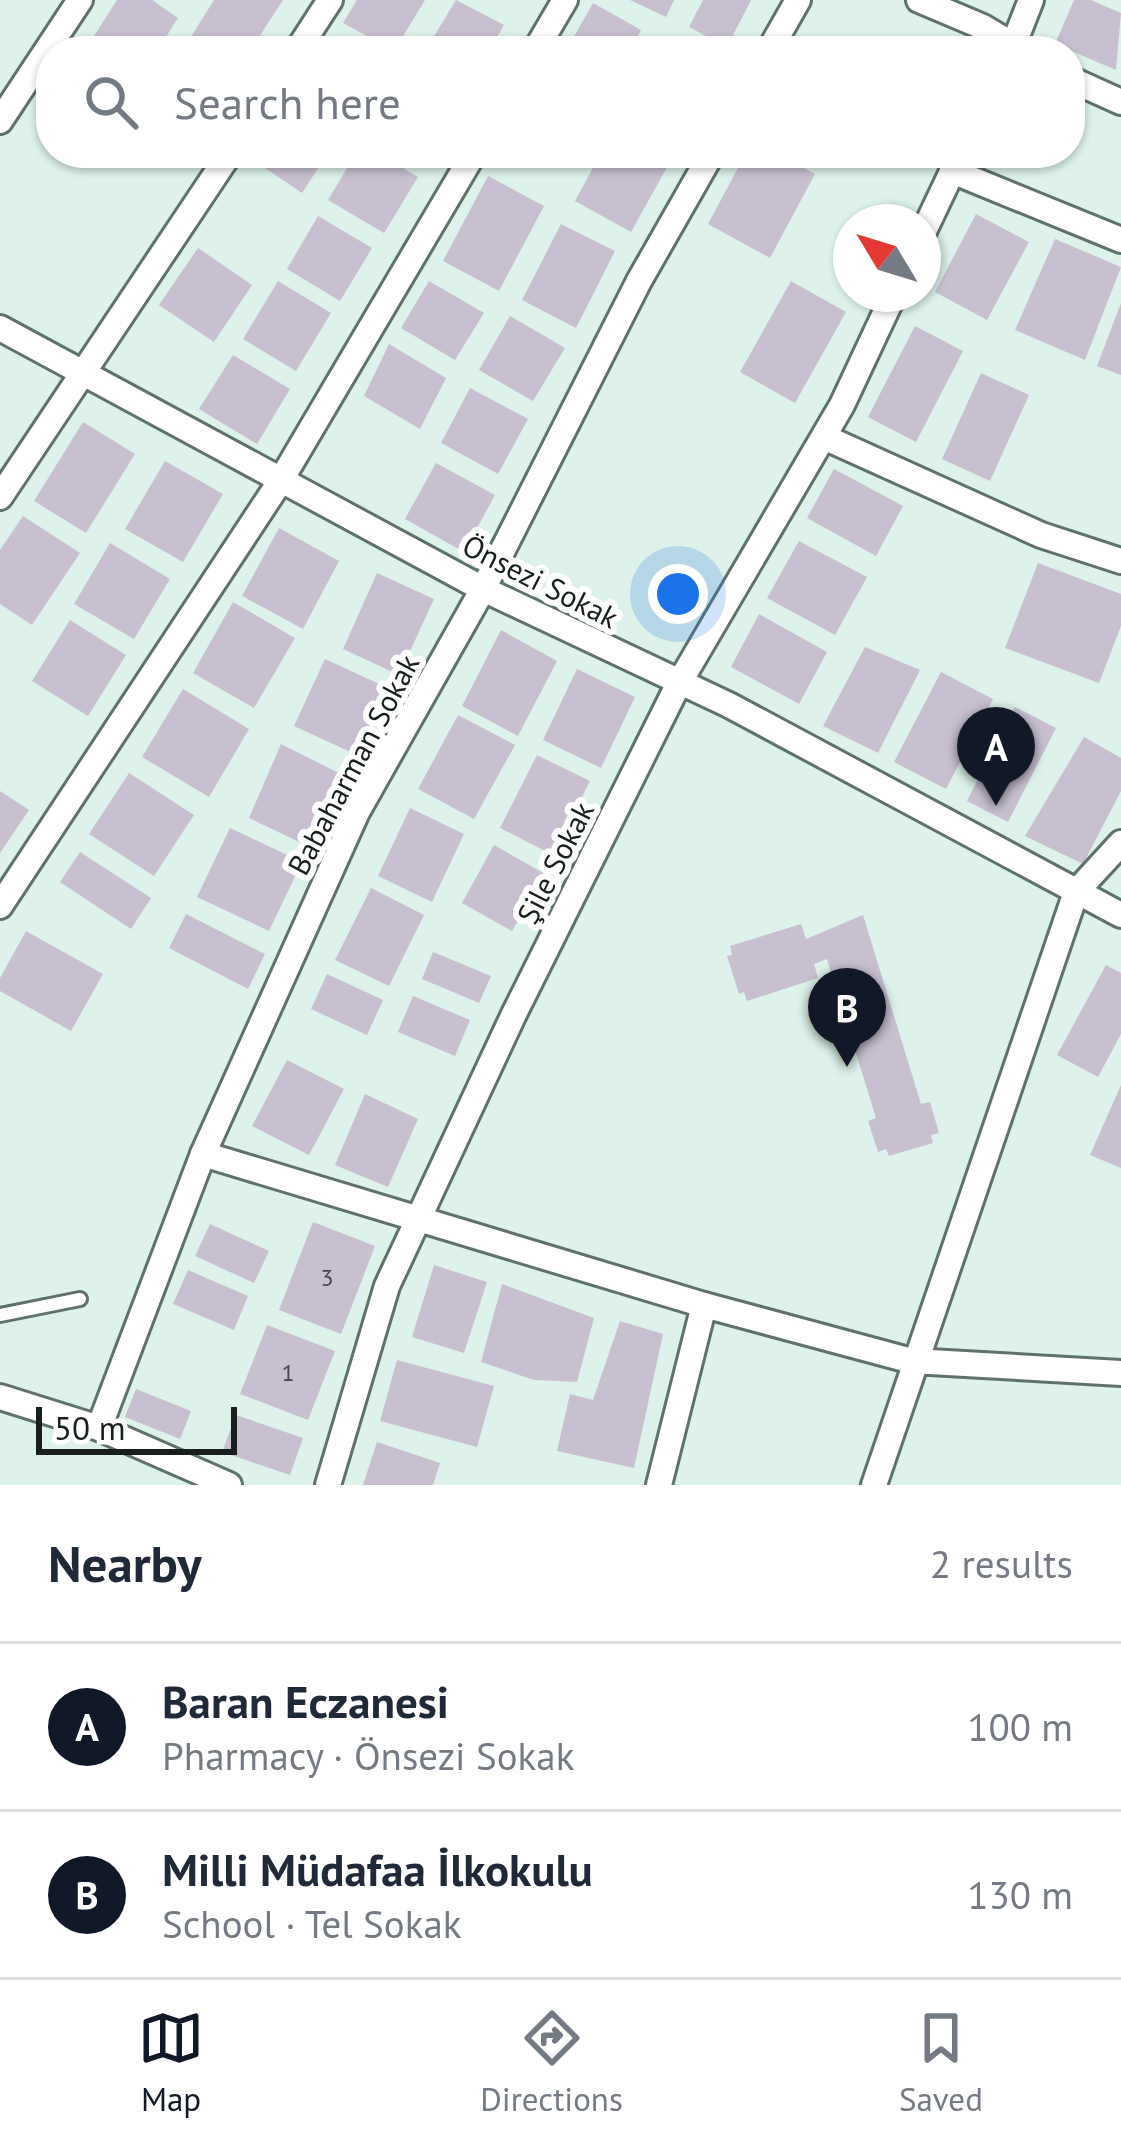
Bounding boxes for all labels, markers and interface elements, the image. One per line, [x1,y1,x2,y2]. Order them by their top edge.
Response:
search box [36,36,1085,168]
icon: search [78,69,144,135]
text: Search here [174,73,401,131]
north arrow [833,204,941,312]
street label: Önsezi Sokak [456,525,626,637]
your location [648,564,708,624]
street label: Babaharman Sokak [278,647,428,881]
pin: A [957,707,1035,806]
street label: Şile Sokak [507,794,602,930]
pin: B [808,968,886,1067]
house number: 3 [320,1262,334,1293]
house number: 1 [281,1357,295,1388]
scale bar [36,1401,237,1454]
text: 50 m [54,1406,126,1449]
text: Nearby [48,1530,202,1596]
text: 2 results [930,1538,1073,1589]
text: Baran Eczanesi [162,1672,449,1730]
text: A [75,1701,99,1752]
text: 100 m [967,1701,1073,1752]
text: Pharmacy · Önsezi Sokak [162,1730,574,1781]
text: Milli Müdafaa İlkokulu [162,1840,593,1898]
text: B [75,1869,99,1920]
text: 130 m [967,1869,1073,1920]
text: School · Tel Sokak [162,1898,461,1949]
tab: Map [138,2005,204,2120]
tab: Directions [480,2005,623,2120]
tab: Saved [899,2005,983,2120]

